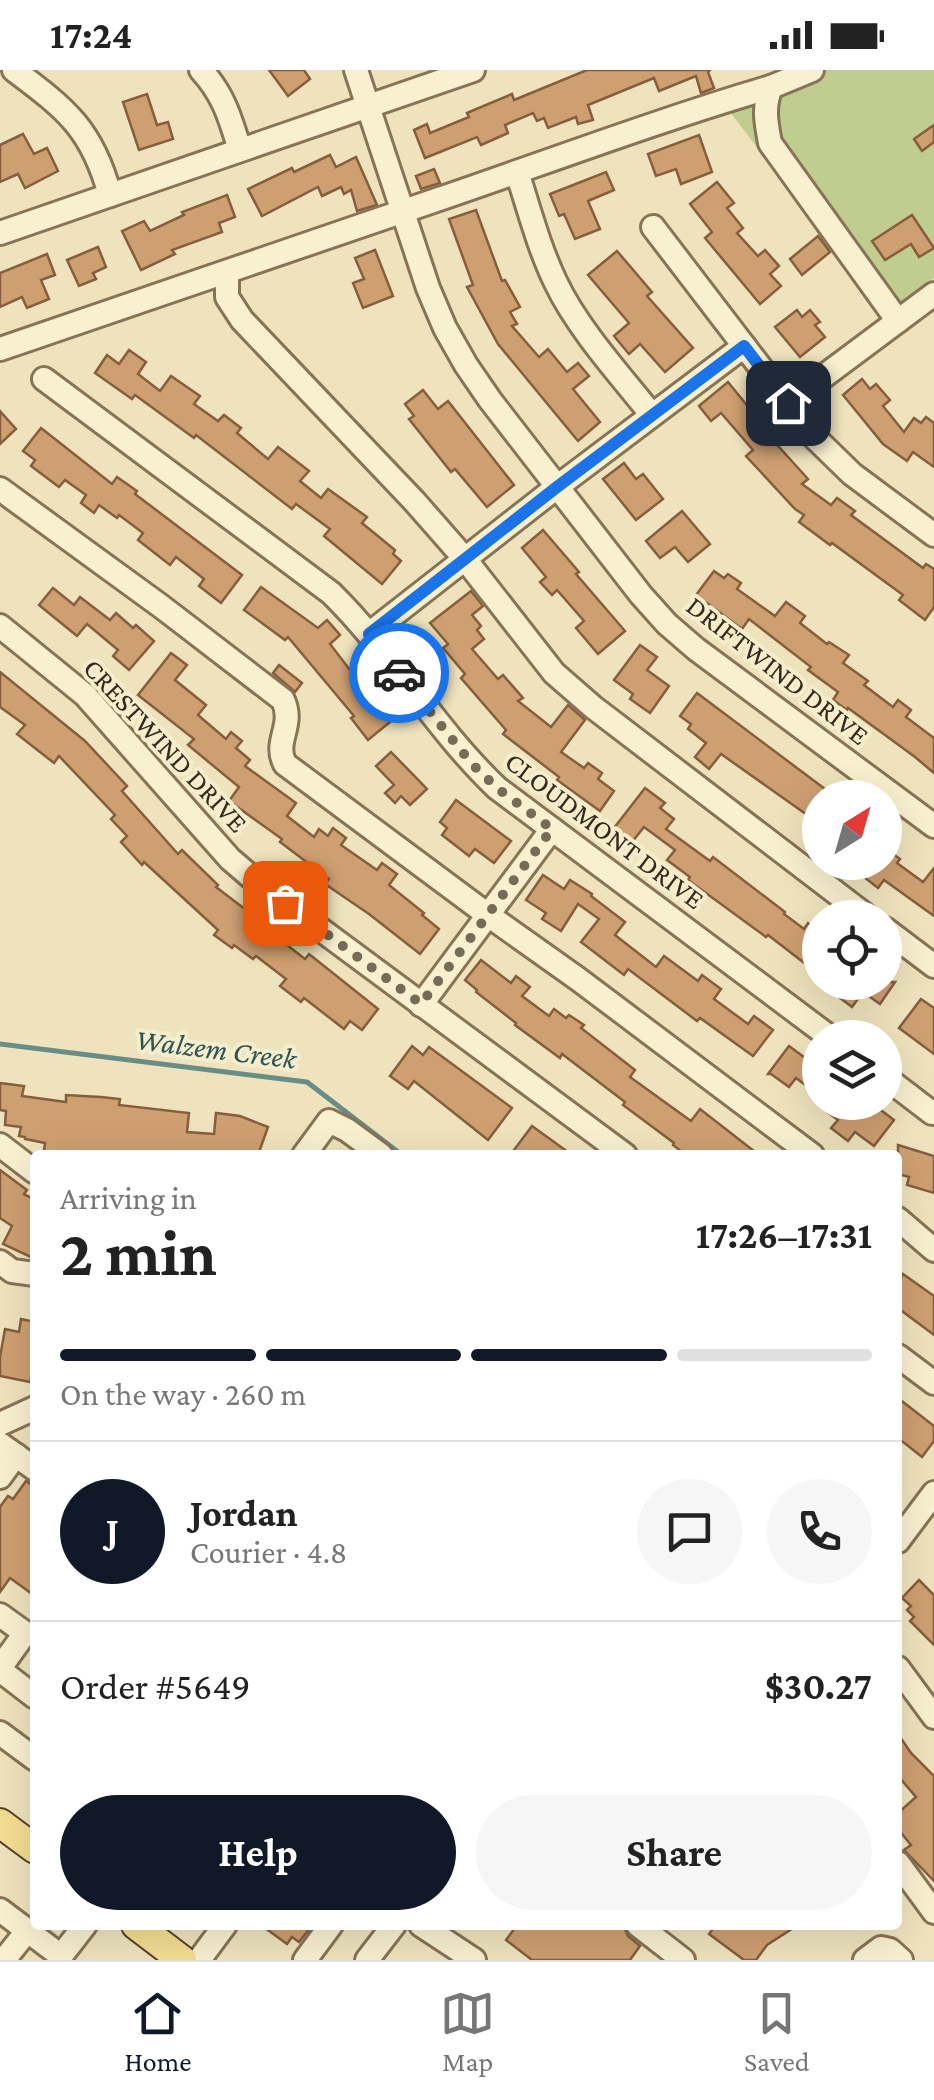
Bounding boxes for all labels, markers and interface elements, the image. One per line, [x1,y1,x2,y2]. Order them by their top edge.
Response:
text: 17:24 [50,14,132,56]
pin [746,361,831,446]
icon: home [761,376,816,431]
street label: DRIFTWIND DRIVE [681,590,875,751]
courier [349,623,449,723]
icon: car [372,646,427,701]
street label: CRESTWIND DRIVE [77,652,254,838]
street label: CLOUDMONT DRIVE [499,746,710,915]
north arrow [802,780,902,880]
map controls [802,780,902,1120]
pin [243,861,328,946]
icon: bag [258,876,313,931]
button: locate [802,900,902,1000]
button: layers [802,1020,902,1120]
water label: Walzem Creek [134,1022,300,1075]
text: Arriving in [60,1180,197,1216]
text: 17:26–17:31 [696,1214,872,1256]
text: 2 min [60,1217,217,1289]
text: On the way · 260 m [60,1376,306,1412]
button: chat [637,1479,742,1584]
button: phone [767,1479,872,1584]
text: Jordan [190,1492,298,1534]
text: J [106,1510,119,1552]
text: Courier · 4.8 [190,1534,347,1570]
text: Order #5649 [60,1665,251,1707]
text: $30.27 [765,1665,872,1707]
button: Help [60,1795,456,1910]
button: Share [476,1795,872,1910]
tab: Home [124,1986,191,2077]
tab: Map [440,1986,495,2077]
tab: Saved [744,1986,810,2077]

